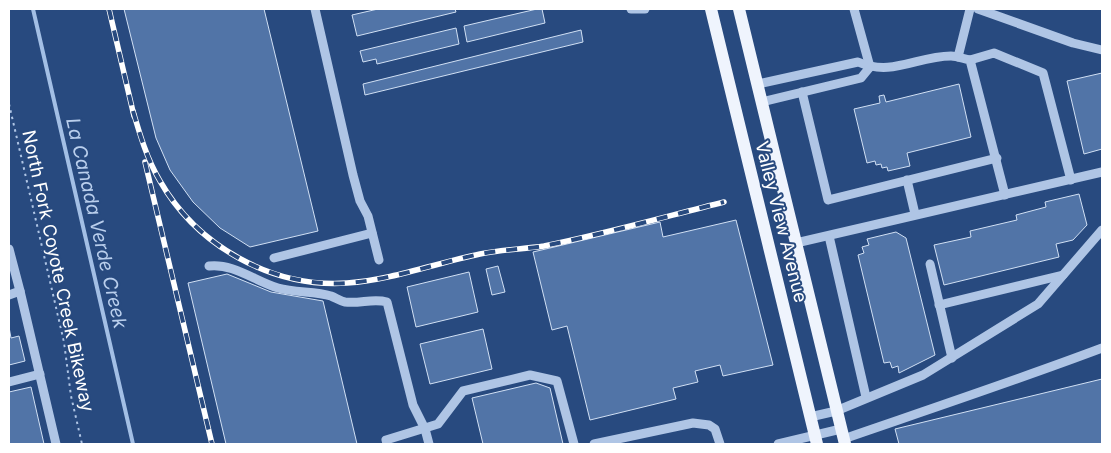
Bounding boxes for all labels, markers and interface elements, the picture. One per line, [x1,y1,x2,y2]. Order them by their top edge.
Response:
water label: La Canada Verde Creek [61,115,132,331]
street label: North Fork Coyote Creek Bikeway [18,128,99,414]
street label: Valley View Avenue [751,139,812,305]

